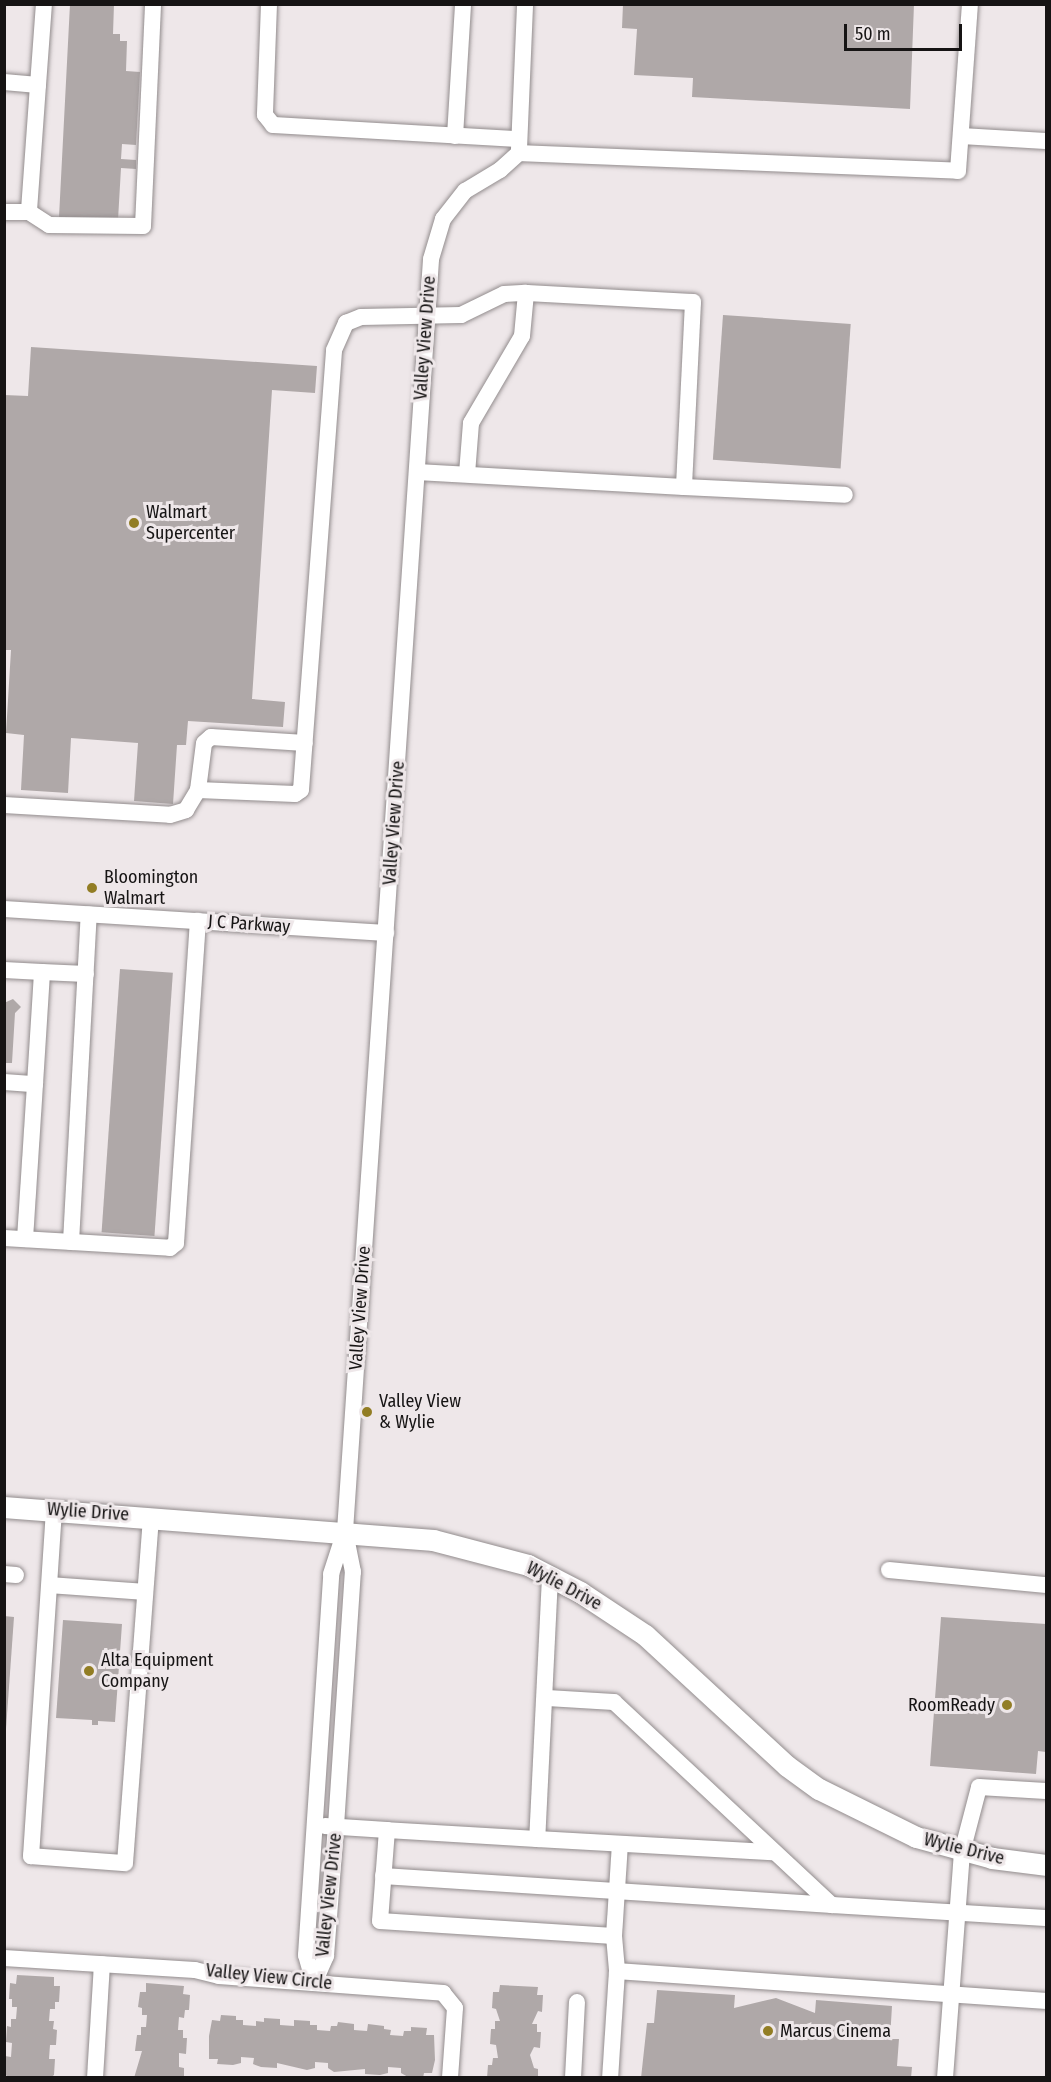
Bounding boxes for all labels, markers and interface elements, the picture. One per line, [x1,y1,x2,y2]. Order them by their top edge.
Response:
scale bar [847,12,966,50]
text: 50 m [855,23,891,45]
street label: Valley View Drive [410,275,440,401]
place label: Walmart Supercenter [146,502,235,544]
marker: Walmart Supercenter [127,516,141,530]
street label: Valley View Drive [379,760,409,886]
place label: Bloomington Walmart [104,867,198,910]
marker: Bloomington Walmart [85,881,99,895]
street label: J C Parkway [207,910,291,938]
street label: Valley View Drive [345,1245,375,1371]
place label: Valley View & Wylie [379,1391,461,1434]
marker: Valley View & Wylie [360,1405,374,1419]
street label: Wylie Drive [46,1498,130,1526]
street label: Wylie Drive [523,1557,605,1615]
place label: Alta Equipment Company [101,1650,213,1692]
marker: Alta Equipment Company [82,1664,96,1678]
place label: RoomReady [908,1694,995,1716]
marker: RoomReady [1000,1698,1014,1712]
street label: Wylie Drive [922,1829,1006,1869]
street label: Valley View Drive [312,1832,346,1958]
street label: Valley View Circle [205,1960,333,1994]
place label: Marcus Cinema [780,2020,891,2042]
marker: Marcus Cinema [761,2024,775,2038]

